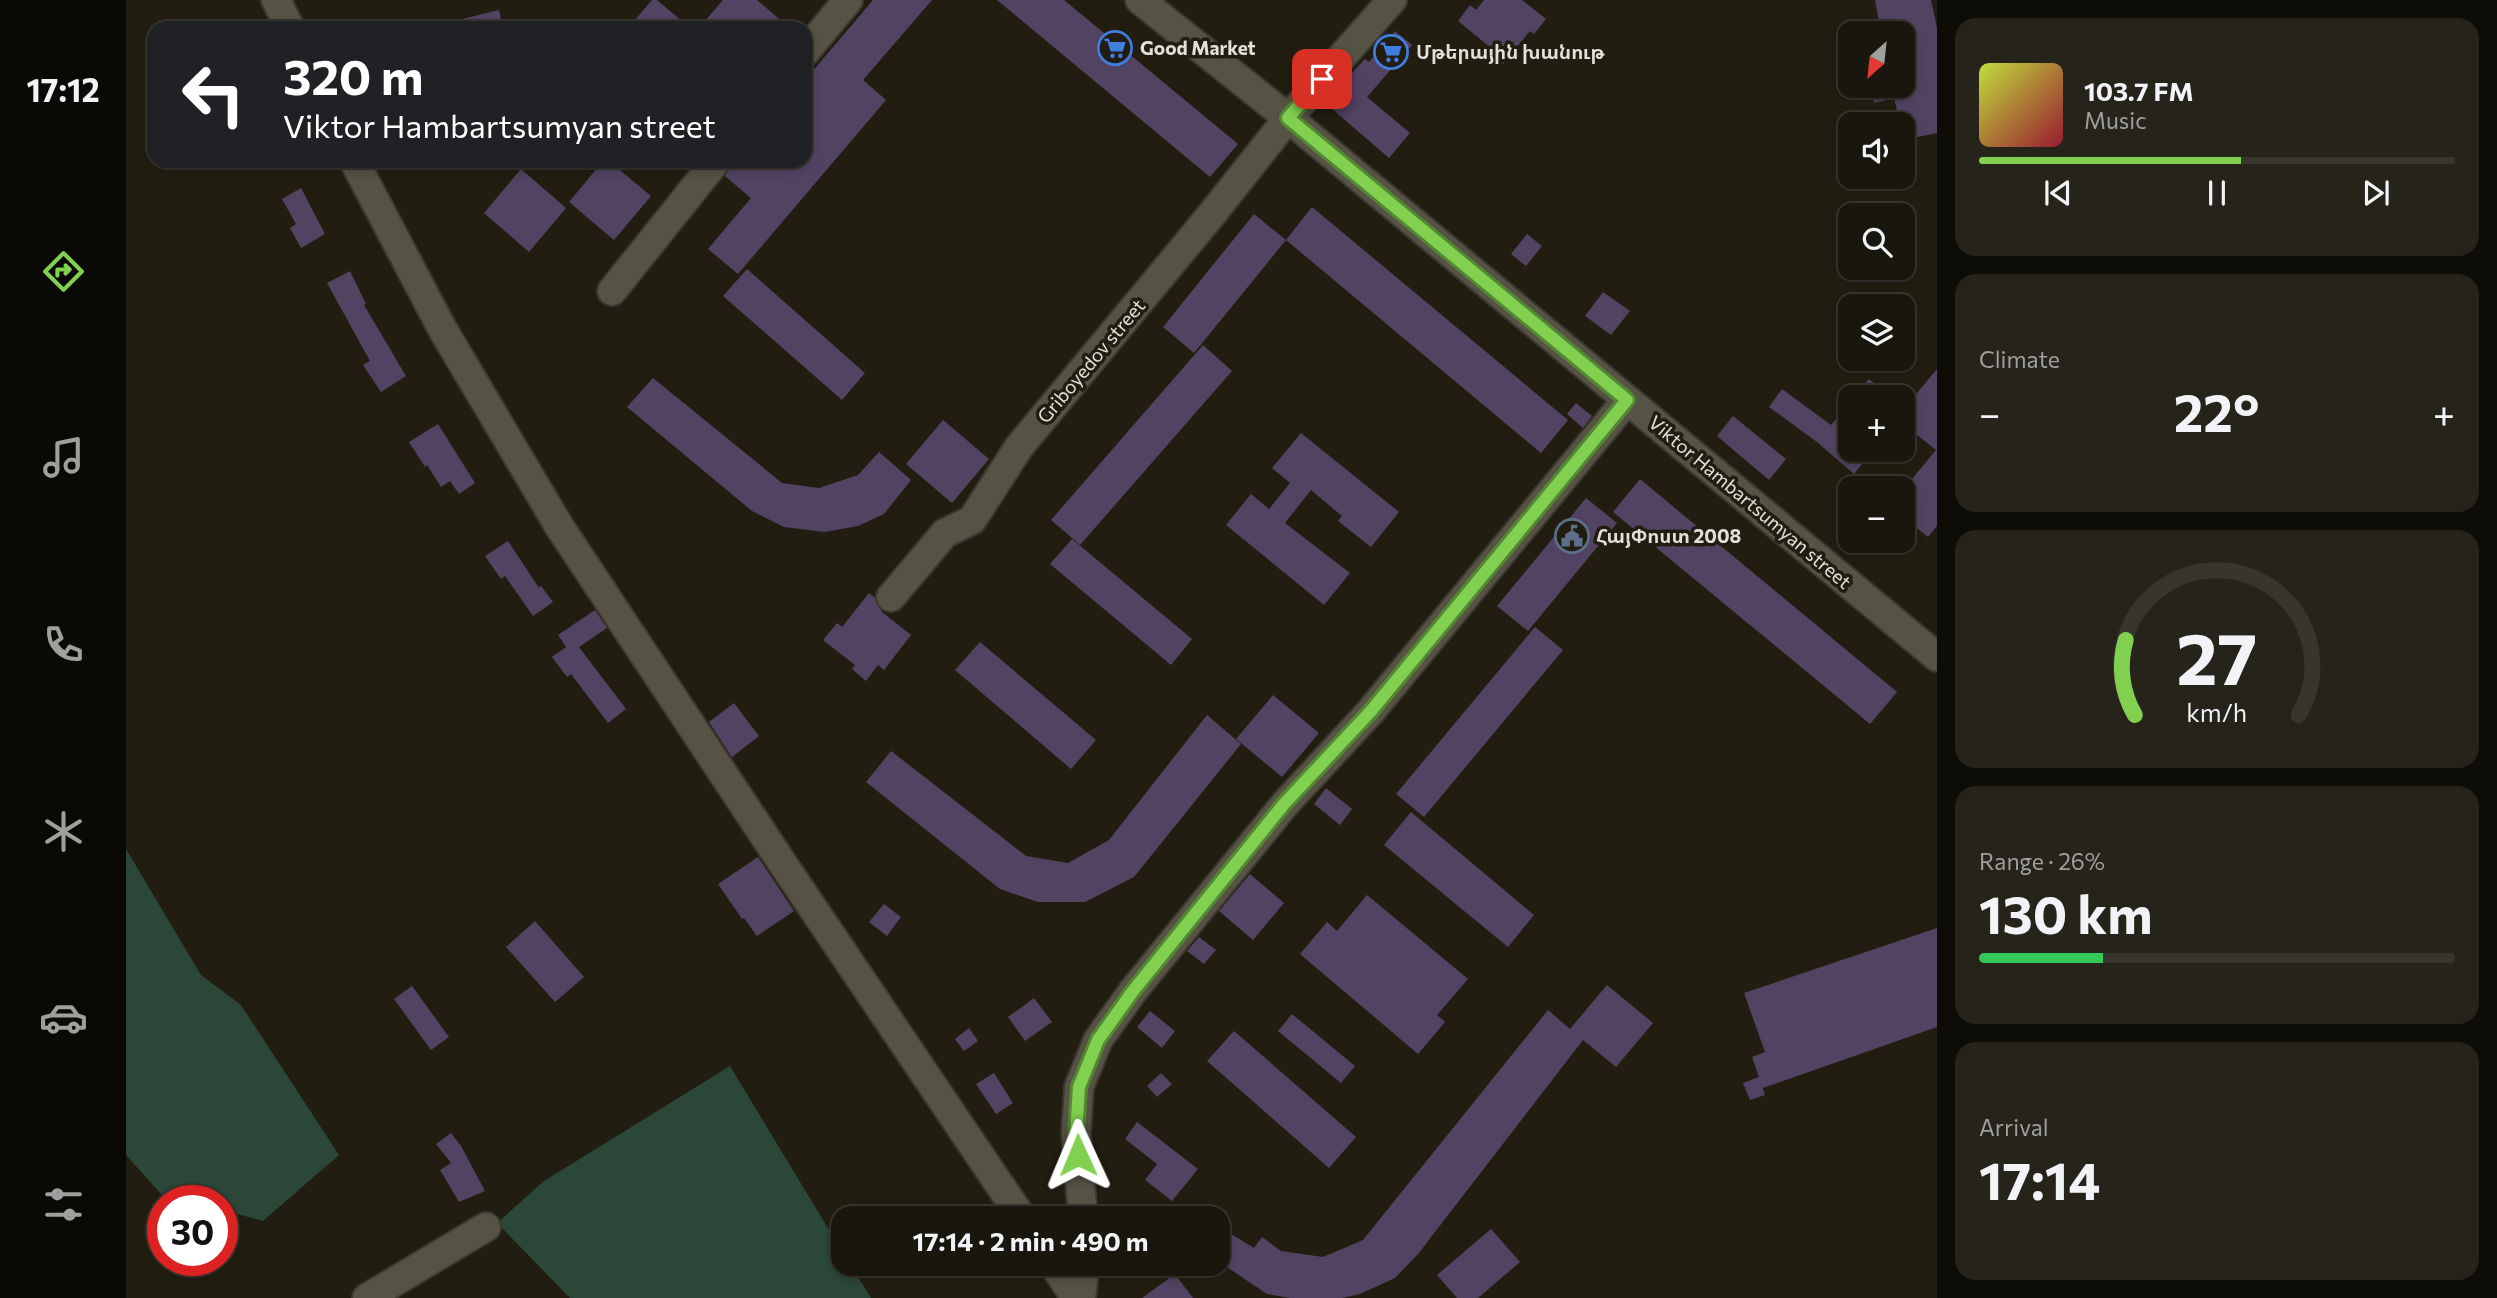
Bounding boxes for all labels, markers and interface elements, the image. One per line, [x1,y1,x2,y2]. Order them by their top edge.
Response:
north arrow [1838,21,1914,98]
map controls [1838,21,1915,553]
supermarket icon: Good Market [1096,29,1134,67]
supermarket icon: Մթերային խանութ [1372,33,1410,71]
place label: Good Market [1140,36,1256,59]
place label: Մթերային խանութ [1416,40,1605,64]
text: 320 m [283,45,424,105]
icon: left [168,49,259,140]
pin [1292,49,1352,109]
icon: arrive [1303,60,1341,98]
text: 17:12 [26,69,100,109]
text: 103.7 FM [2084,75,2194,106]
text: Viktor Hambartsumyan street [283,105,716,145]
text: Music [2084,106,2147,134]
button: sound [1838,112,1915,189]
icon: previous [2039,174,2077,212]
icon: pause [2198,174,2236,212]
icon: next [2357,174,2395,212]
button: search [1838,203,1915,280]
icon: directions [39,247,88,296]
street label: Griboyedov street [1032,294,1149,427]
button: layers [1838,294,1915,371]
text: Climate [1979,345,2060,373]
text: 22° [2174,379,2259,443]
button: + [1838,385,1915,462]
text: − [1979,389,2001,436]
text: + [2433,389,2455,436]
street label: Viktor Hambartsumyan street [1645,410,1856,593]
icon: music [39,433,88,482]
button: − [1838,476,1915,553]
public building icon: ՀայՓոստ 2008 [1553,517,1591,555]
place label: ՀայՓոստ 2008 [1596,524,1741,548]
text: 27 [2177,611,2257,700]
icon: phone [39,620,88,669]
text: km/h [2187,697,2247,727]
icon: climate [39,807,88,856]
text: Range · 26% [1979,847,2105,875]
text: 130 km [1979,881,2153,945]
icon: car [39,993,88,1042]
text: Arrival [1979,1113,2049,1141]
position arrow [1041,1118,1115,1192]
text: 17:14 [1979,1147,2100,1211]
icon: filters [39,1180,88,1229]
speed limit sign: 30 [147,1185,238,1276]
text: 17:14 · 2 min · 490 m [913,1225,1148,1256]

